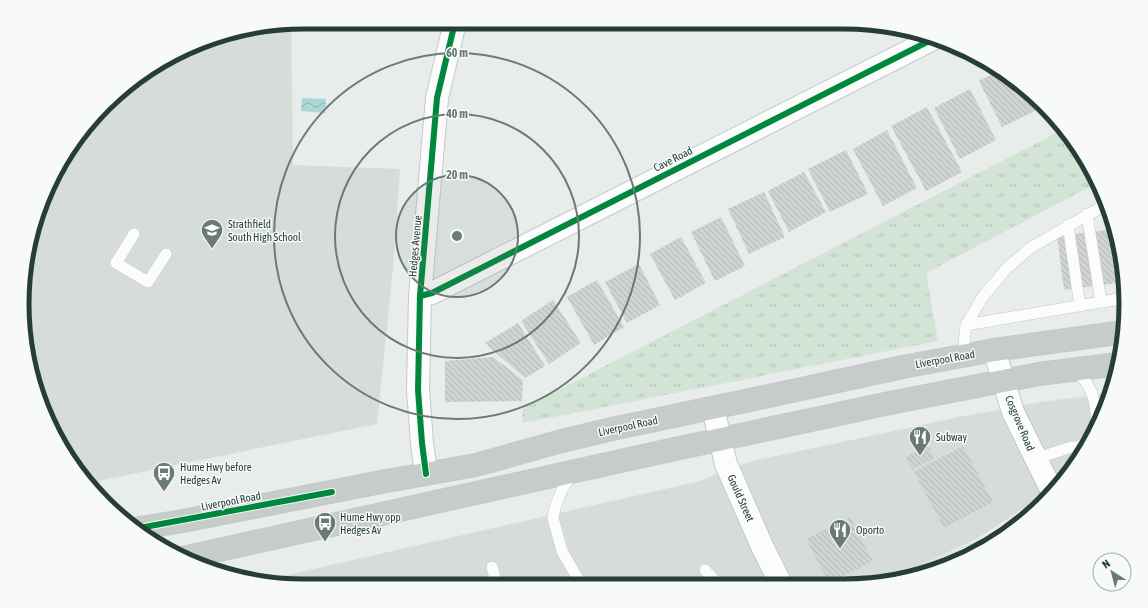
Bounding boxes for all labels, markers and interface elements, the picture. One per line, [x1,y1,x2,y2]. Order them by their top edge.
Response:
text: 60 m [446,46,468,60]
text: 40 m [445,107,468,121]
street label: Cave Road [652,144,694,174]
text: 20 m [446,168,468,182]
street label: Hedges Avenue [406,215,424,277]
school or university icon: Strathfield South High School [199,217,225,250]
place label: Strathfield South High School [228,218,301,243]
centre of rings [450,229,464,243]
street label: Liverpool Road [914,348,976,370]
street label: Cosgrove Road [1003,394,1037,452]
street label: Liverpool Road [597,414,659,438]
restaurant icon: Subway [907,424,933,457]
place label: Subway [936,431,968,443]
bus stop icon: Hume Hwy before Hedges Av [151,460,177,493]
place label: Hume Hwy before Hedges Av [180,461,252,486]
street label: Gould Street [725,473,757,523]
street label: Liverpool Road [200,489,262,513]
bus stop icon: Hume Hwy opp Hedges Av [312,510,338,543]
place label: Hume Hwy opp Hedges Av [340,511,401,536]
restaurant icon: Oporto [827,517,853,550]
place label: Oporto [856,524,884,536]
north arrow [1092,552,1132,592]
text: N [1100,557,1112,571]

